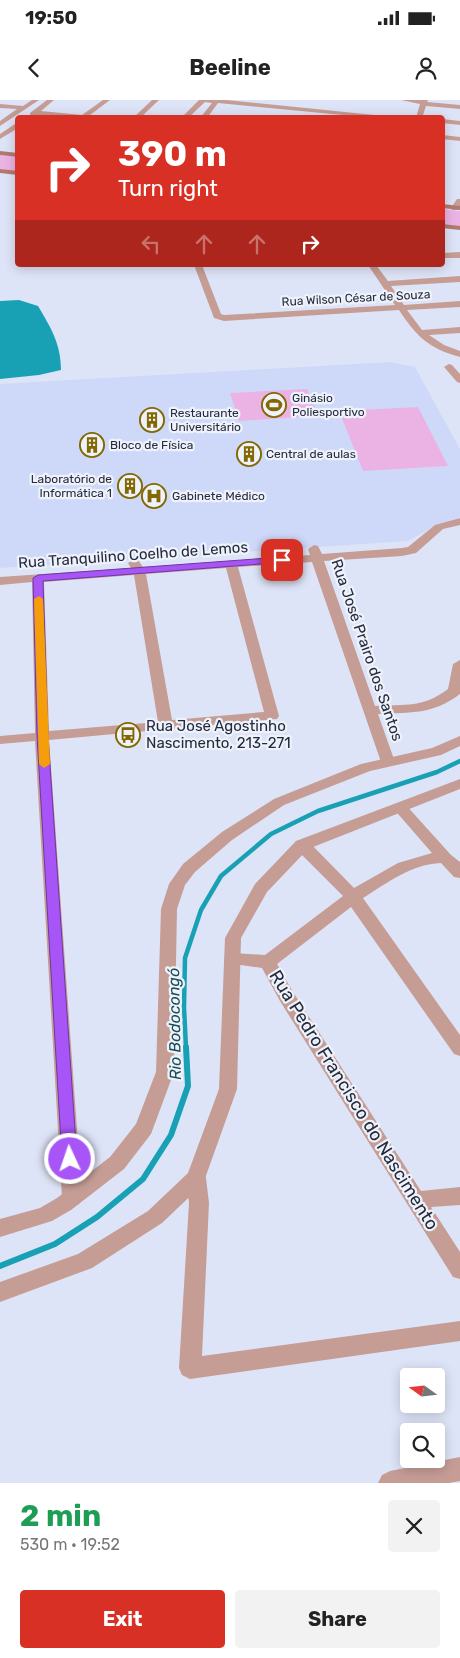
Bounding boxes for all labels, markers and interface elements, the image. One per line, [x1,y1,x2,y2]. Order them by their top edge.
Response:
text: 19:50 [25,6,77,29]
icon: back [20,54,48,82]
text: Beeline [189,54,271,81]
icon: person [412,54,440,82]
text: 390 m [118,133,227,175]
icon: right [35,135,100,200]
text: Turn right [118,175,218,202]
icon: left [137,230,165,258]
icon: ahead [190,230,218,258]
icon: ahead [243,230,271,258]
icon: right [296,230,324,258]
street label: Rua Wilson César de Souza [281,287,431,309]
place label: Ginásio Poliesportivo [292,391,365,419]
sports icon: Ginásio Poliesportivo [261,392,287,418]
place label: Restaurante Universitário [170,406,241,434]
building icon: Restaurante Universitário [139,407,165,433]
building icon: Bloco de Física [79,432,105,458]
place label: Bloco de Física [110,438,193,452]
building icon: Central de aulas [236,441,262,467]
place label: Central de aulas [266,447,356,461]
place label: Laboratório de Informática 1 [31,472,112,500]
building icon: Laboratório de Informática 1 [117,473,143,499]
hospital icon: Gabinete Médico [141,483,167,509]
place label: Gabinete Médico [172,489,265,503]
street label: Rua Tranquilino Coelho de Lemos [17,538,249,572]
pin [261,539,303,581]
icon: arrive [268,546,296,574]
street label: Rua José Prairo dos Santos [327,557,407,744]
place label: Rua José Agostinho Nascimento, 213-271 [146,717,291,752]
bus stop icon: Rua José Agostinho Nascimento, 213-271 [115,722,141,748]
street label: Rua Pedro Francisco do Nascimento [265,966,443,1234]
water label: Rio Bodocongó [164,968,185,1080]
position arrow [43,1132,95,1184]
north arrow [400,1368,445,1412]
map controls [400,1368,445,1468]
button: search [400,1423,445,1468]
text: 2 min [20,1498,101,1534]
button: close [388,1500,440,1552]
text: 530 m · 19:52 [20,1535,120,1554]
button: Exit [20,1590,225,1648]
button: Share [235,1590,440,1648]

